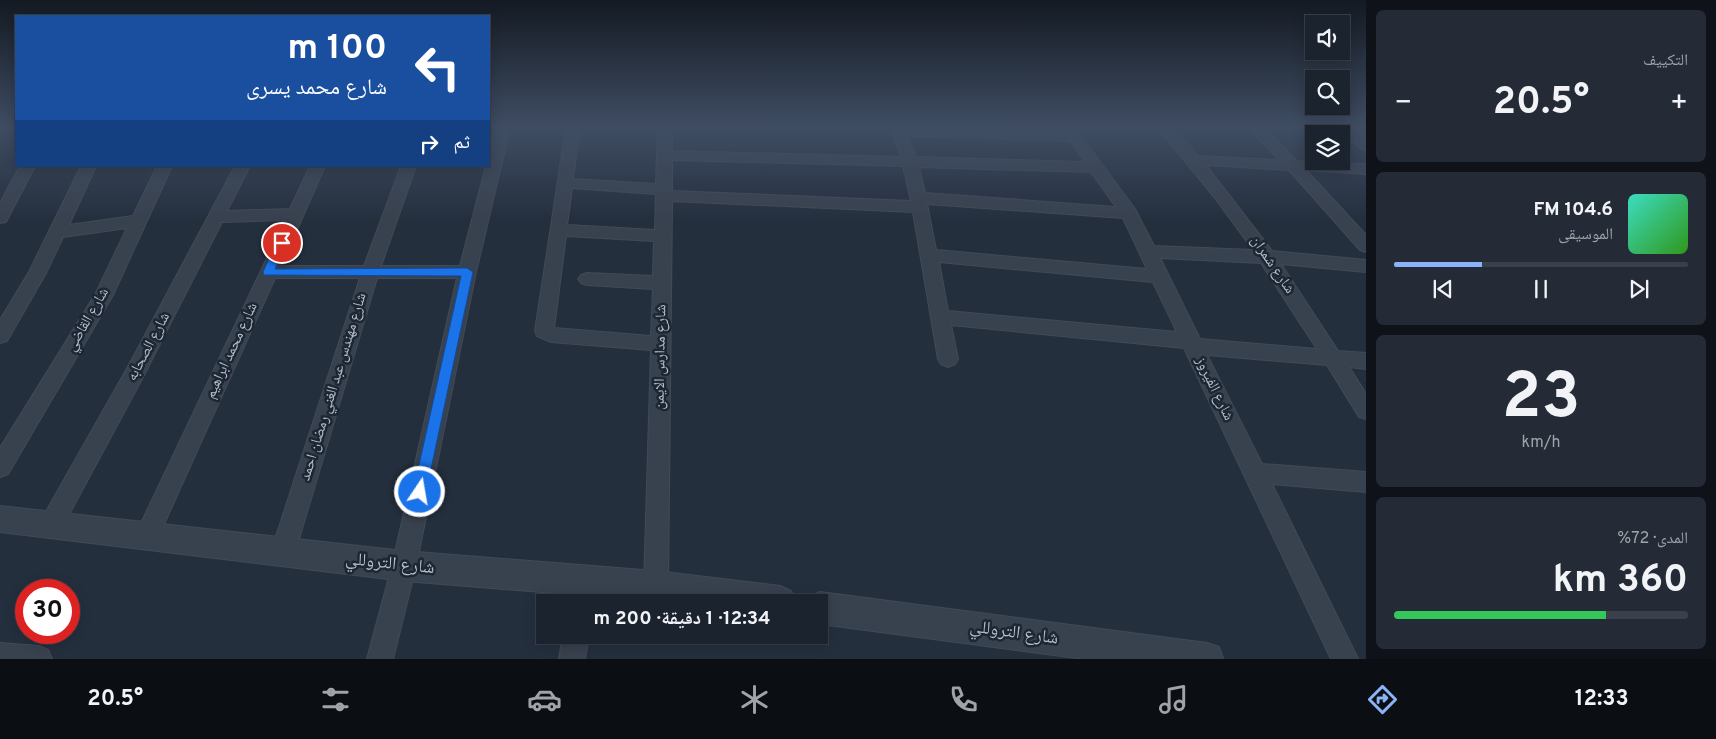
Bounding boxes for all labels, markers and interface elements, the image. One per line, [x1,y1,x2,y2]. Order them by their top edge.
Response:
map controls [1305,15,1350,170]
button: sound [1305,15,1350,60]
text: 100 m [287,27,387,71]
icon: left [405,35,470,100]
text: التكييف [1643,51,1688,71]
button: search [1305,70,1350,115]
text: شارع محمد يسرى [246,75,387,102]
text: 20.5° [1493,79,1589,128]
text: − [1394,86,1412,122]
text: + [1670,86,1688,122]
button: layers [1305,125,1350,170]
icon: right [415,130,443,158]
text: ثم [453,131,470,155]
text: 104.6 FM [1533,198,1613,222]
pin [261,222,303,264]
text: الموسيقى [1558,225,1613,245]
icon: arrive [268,229,296,257]
street label: شارع شمران [1246,232,1299,298]
icon: previous [1429,275,1457,303]
icon: pause [1527,275,1555,303]
icon: next [1625,275,1653,303]
street label: شارع القاضي [62,285,115,356]
street label: شارع مهندس عبد الغني رمضان احمد [296,291,372,483]
street label: شارع محمد ابراهيم [201,300,263,402]
street label: شارع مدارس الايمن [651,304,671,410]
street label: شارع الصحابه [123,309,175,385]
street label: شارع الفيروز [1190,353,1238,424]
text: 23 [1502,359,1580,441]
text: km/h [1522,433,1560,453]
position arrow [393,465,445,517]
text: المدى · 72% [1617,529,1688,549]
street label: شارع التروللي [344,548,436,582]
text: 360 km [1553,557,1688,606]
speed limit sign: 30 [15,579,80,644]
text: 12:34 · 1 دقيقة · 200 m [594,607,770,631]
street label: شارع التروللي [968,615,1060,652]
icon: filters [318,682,353,717]
icon: car [527,682,562,717]
icon: climate [737,682,772,717]
icon: phone [946,682,981,717]
icon: music [1156,682,1191,717]
icon: directions [1365,682,1400,717]
text: 20.5° [87,686,143,713]
text: 12:33 [1575,686,1629,713]

